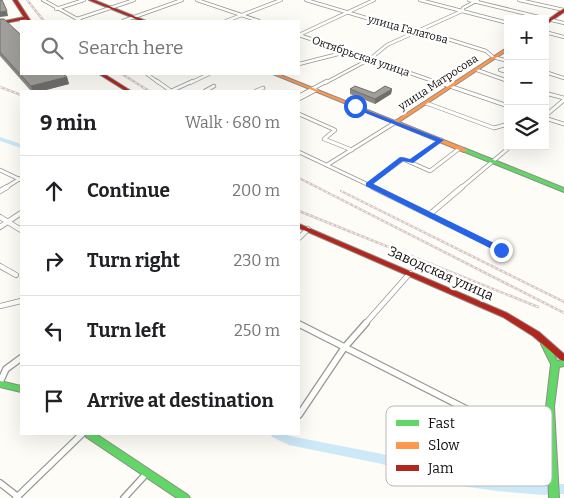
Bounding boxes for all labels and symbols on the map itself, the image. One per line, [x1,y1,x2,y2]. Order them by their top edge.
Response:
street label: улица Галатова [365,12,449,46]
street label: Октябрьская улица [310,34,411,79]
street label: улица Матросова [395,52,480,114]
route start [344,95,367,118]
route end [490,239,513,262]
street label: Заводская улица [385,243,497,304]
legend [386,406,552,486]
text: Fast [428,415,455,432]
text: Slow [428,437,460,454]
text: Jam [427,460,454,477]

